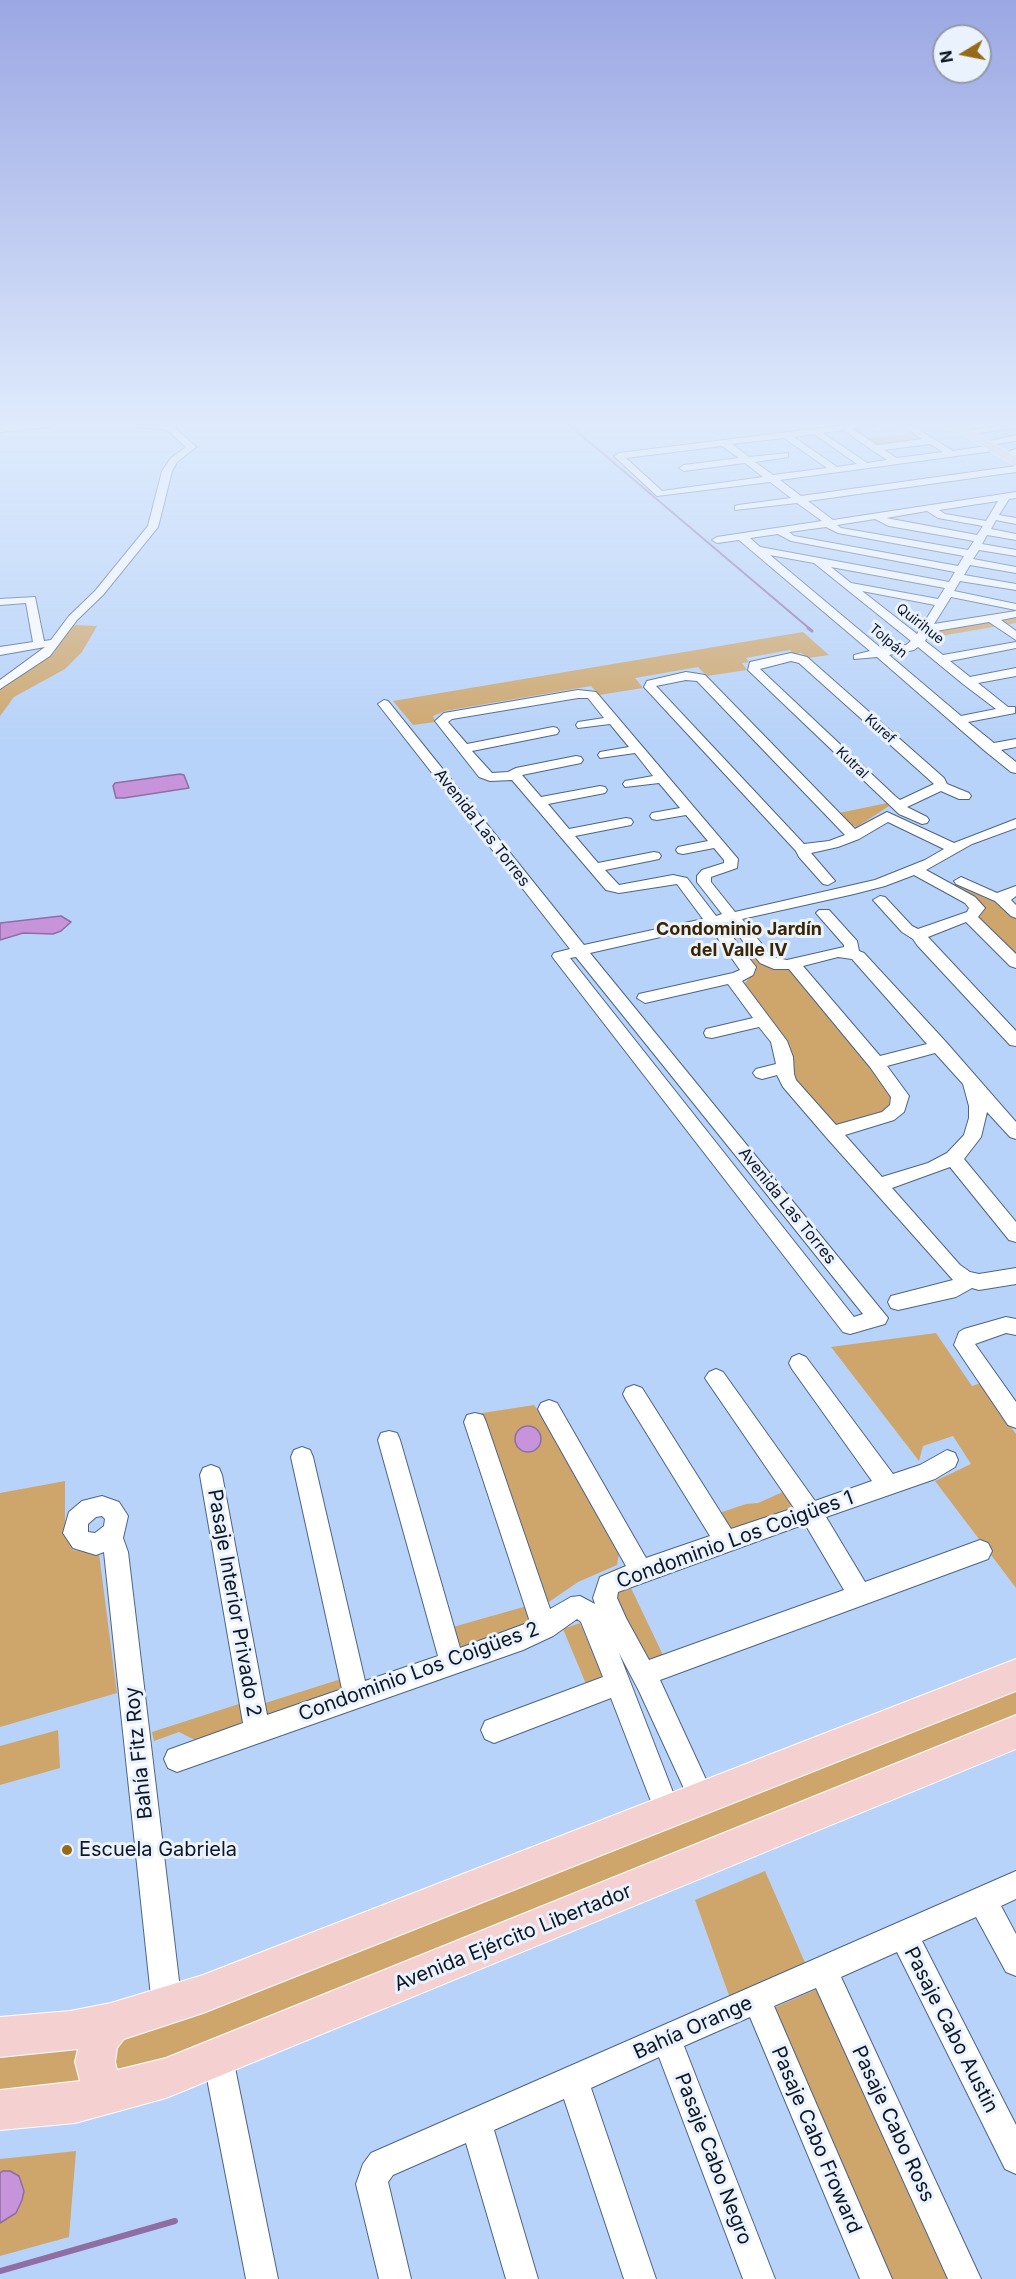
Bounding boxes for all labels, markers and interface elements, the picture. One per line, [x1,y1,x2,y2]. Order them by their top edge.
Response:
north arrow [932,24,992,84]
text: N [935,49,957,65]
street label: Quirihue [893,600,947,648]
street label: Tolpán [866,620,910,662]
street label: Kuref [861,711,899,747]
street label: Kutral [832,744,872,782]
street label: Avenida Las Torres [430,765,534,891]
district label: Condominio Jardín del Valle IV [656,919,822,962]
street label: Avenida Las Torres [734,1144,840,1268]
street label: Condominio Los Coigües 1 [613,1486,857,1594]
street label: Pasaje Interior Privado 2 [202,1487,266,1719]
street label: Condominio Los Coigües 2 [295,1617,543,1727]
street label: Bahía Fitz Roy [120,1686,158,1820]
place label: Escuela Gabriela [79,1838,237,1862]
marker: Escuela Gabriela [60,1843,74,1857]
street label: Avenida Ejército Libertador [391,1879,635,1997]
street label: Pasaje Cabo Austin [899,1943,1003,2117]
street label: Bahía Orange [630,1991,756,2065]
street label: Pasaje Cabo Ross [846,2042,940,2206]
street label: Pasaje Cabo Froward [766,2043,866,2237]
street label: Pasaje Cabo Negro [669,2070,757,2248]

